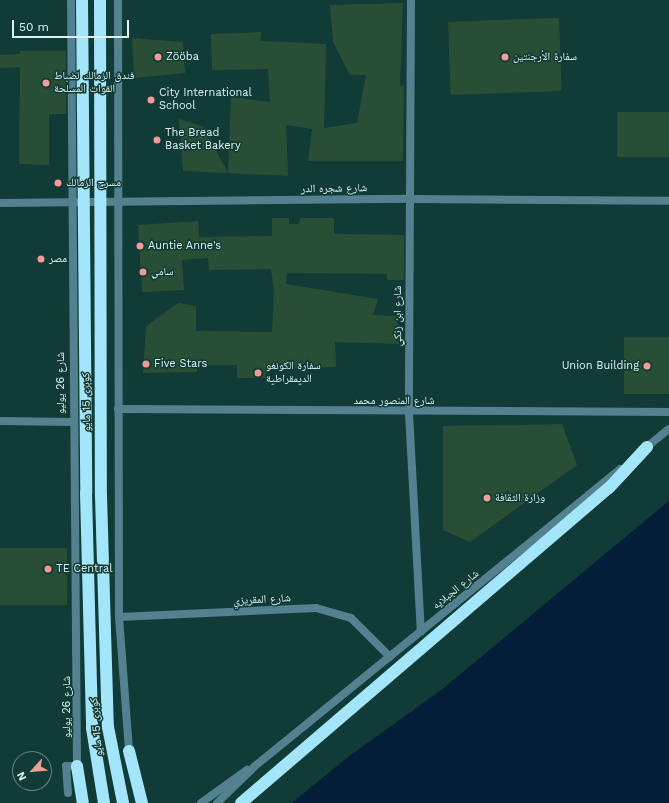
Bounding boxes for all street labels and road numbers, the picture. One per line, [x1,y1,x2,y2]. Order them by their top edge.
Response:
street label: شارع شجره الدر [301,182,367,196]
street label: شارع ابن زنكي [391,286,405,346]
street label: شارع 26 يوليو [54,352,68,414]
street label: كوبرى 15 مايو [80,372,94,432]
street label: شارع المنصور محمد [353,394,435,408]
street label: شارع الجبلايه [430,567,482,613]
street label: شارع المقريزي [233,592,291,608]
street label: شارع 26 يوليو [60,676,74,738]
street label: كوبرى 15 مايو [88,697,106,757]

